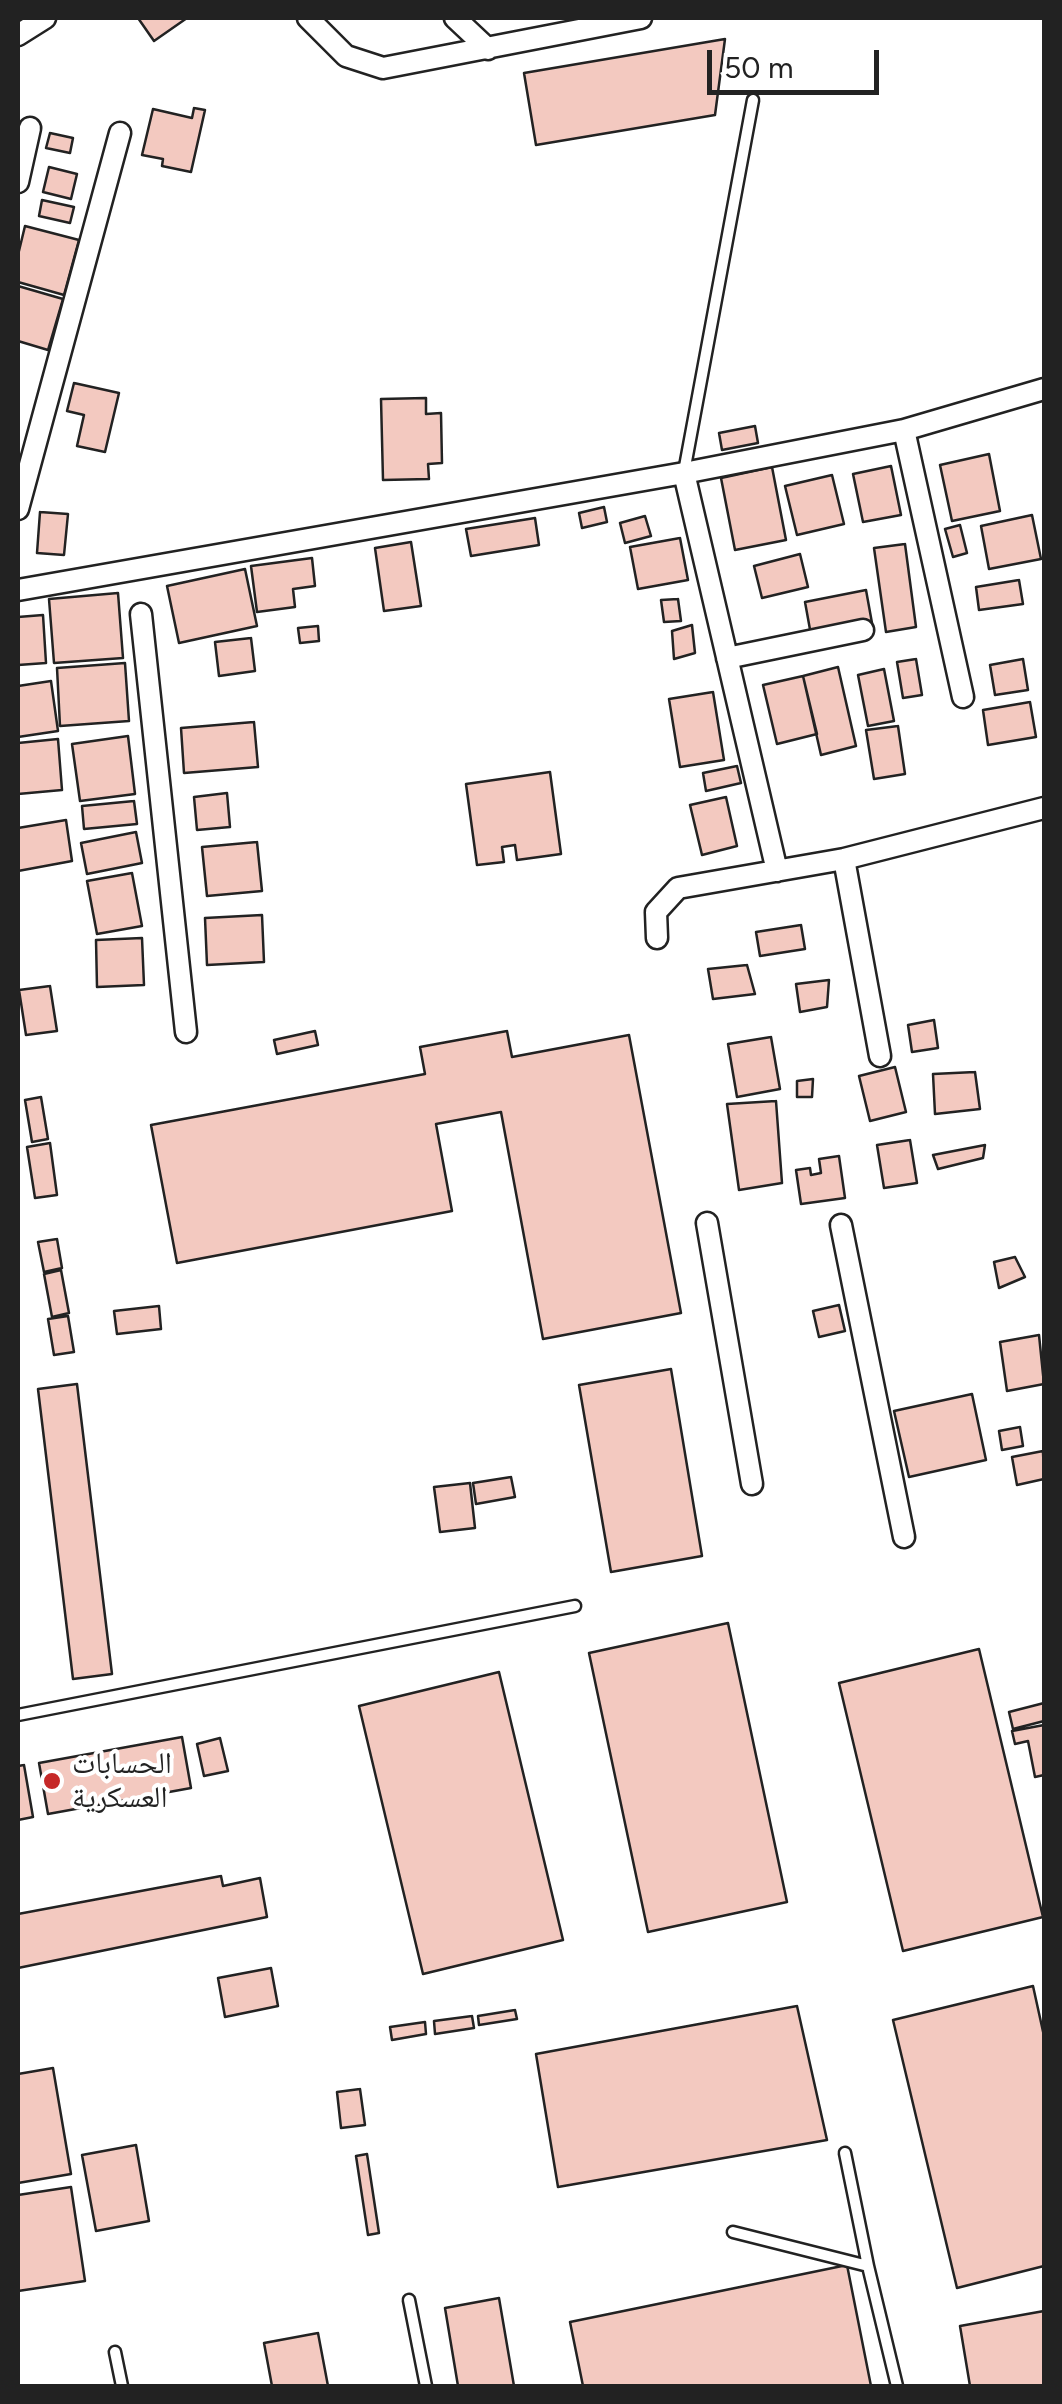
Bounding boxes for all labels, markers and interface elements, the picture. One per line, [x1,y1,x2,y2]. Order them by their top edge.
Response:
scale bar [712,30,884,92]
text: 50 m [724,49,793,86]
place label: الحسابات العسكرية [72,1746,172,1816]
marker: الحسابات العسكرية [41,1770,63,1792]

